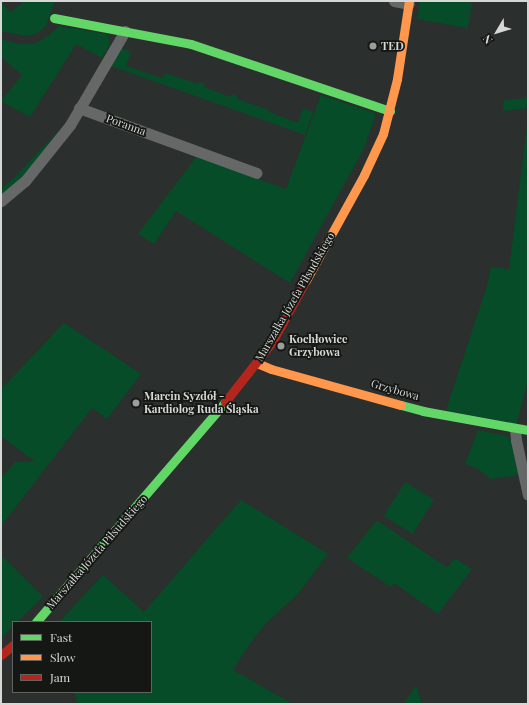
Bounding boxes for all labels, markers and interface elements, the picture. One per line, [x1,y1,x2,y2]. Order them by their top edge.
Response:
north arrow [477,12,517,52]
text: N [479,32,496,47]
place label: TED [381,39,404,53]
marker: TED [368,41,378,51]
street label: Poranna [104,112,148,138]
street label: Marszałka Józefa Piłsudskiego [253,230,337,364]
place label: Kochłowice Grzybowa [289,333,348,359]
marker: Kochłowice Grzybowa [276,341,286,351]
street label: Grzybowa [369,377,421,403]
place label: Marcin Syzdół - Kardiolog Ruda Śląska [144,390,259,416]
marker: Marcin Syzdół - Kardiolog Ruda Śląska [131,398,141,408]
street label: Marszałka Józefa Piłsudskiego [44,492,150,612]
legend [12,621,152,693]
text: Fast [50,629,72,645]
text: Slow [50,649,76,665]
text: Jam [50,669,70,685]

